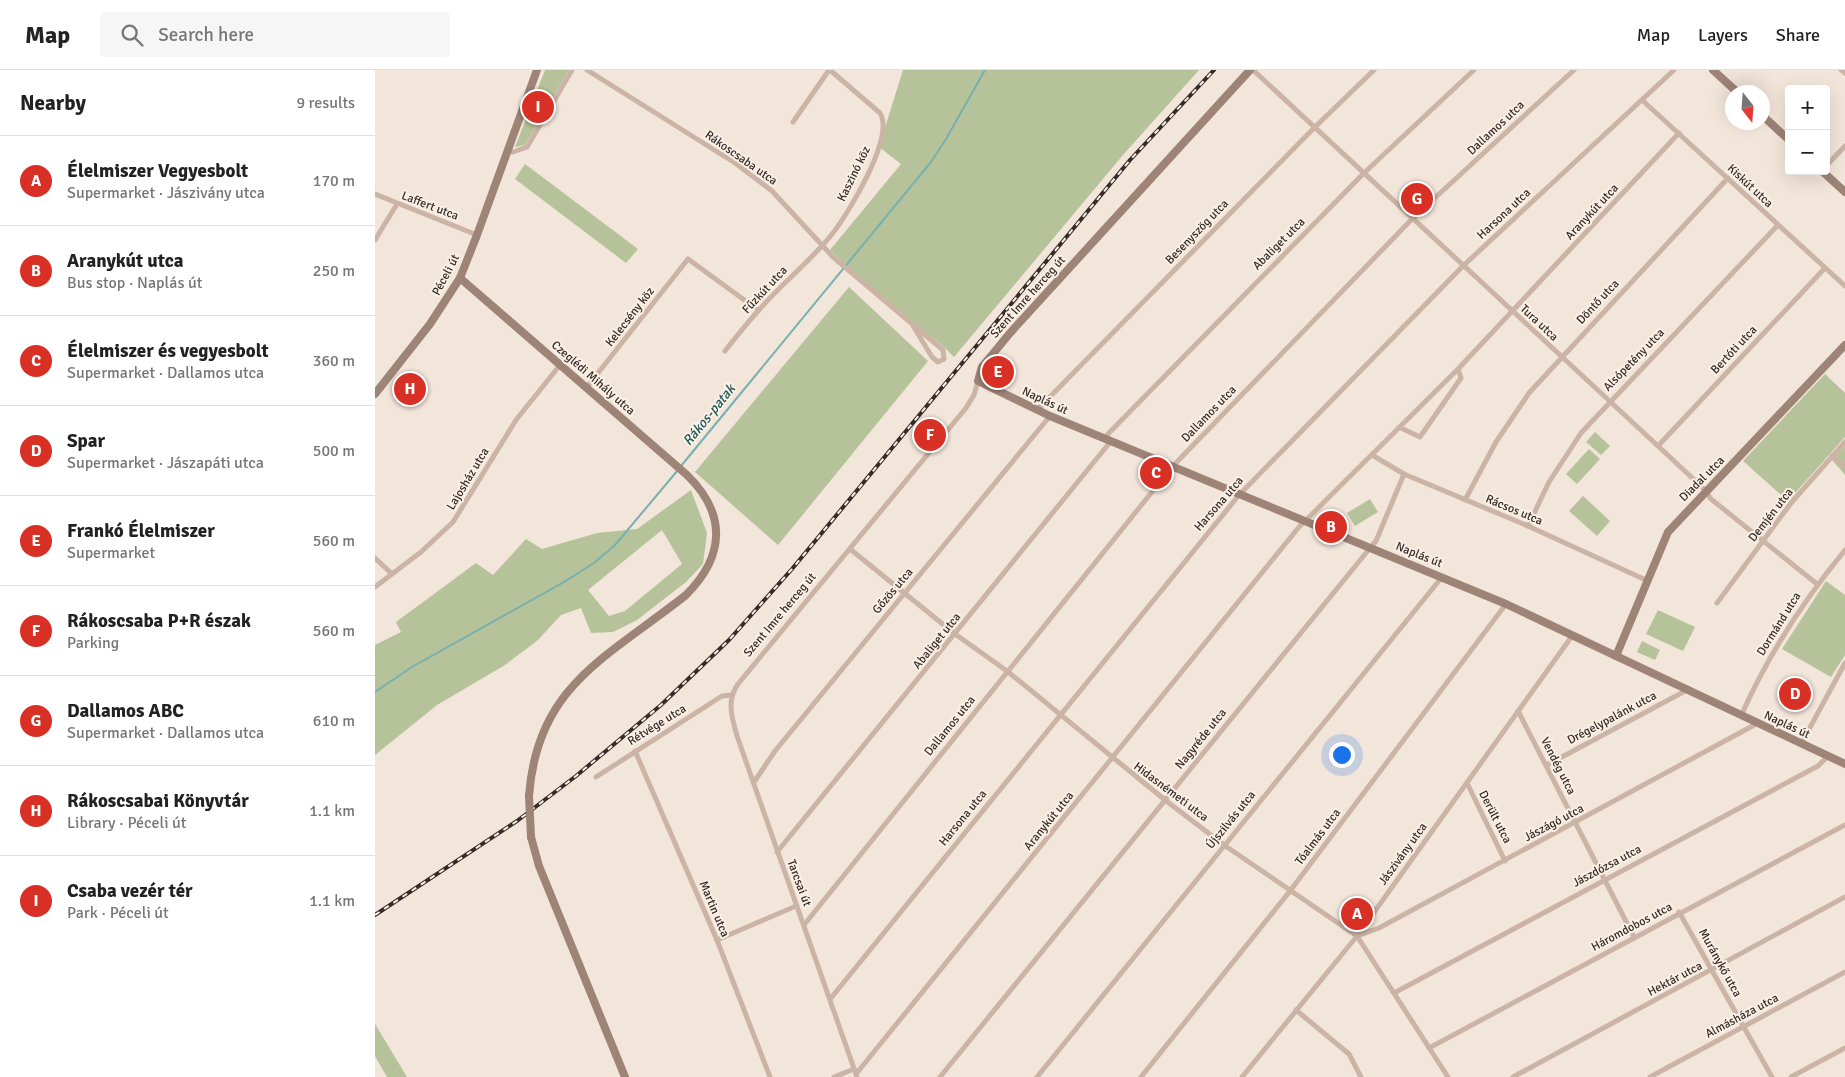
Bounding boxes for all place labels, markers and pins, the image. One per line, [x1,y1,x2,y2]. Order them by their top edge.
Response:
pin: I [522,88,554,126]
pin: G [1401,180,1433,218]
pin: E [982,353,1014,391]
pin: H [394,370,426,408]
pin: F [914,416,946,454]
pin: C [1140,454,1172,492]
pin: B [1315,508,1347,546]
pin: D [1779,675,1811,713]
pin: A [1341,895,1373,933]

